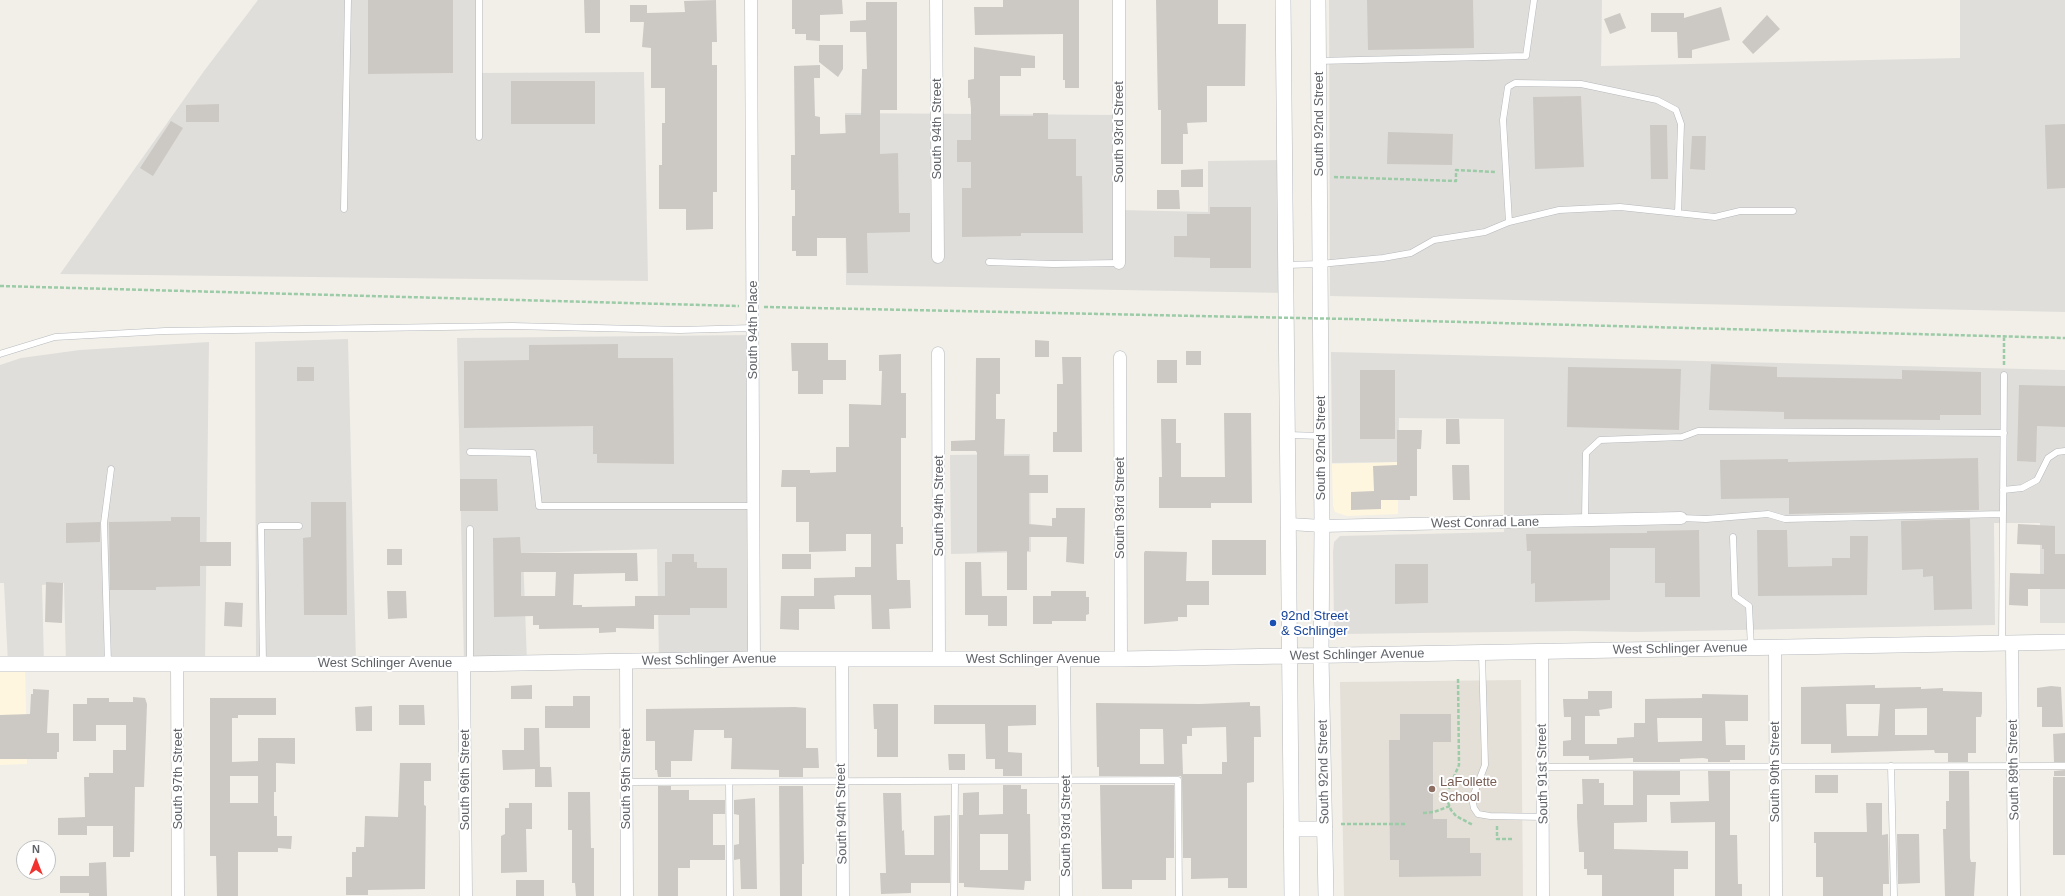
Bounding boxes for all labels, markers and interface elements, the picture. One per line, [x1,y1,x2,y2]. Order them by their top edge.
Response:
street label: South 92nd Street [1311,72,1327,176]
street label: South 94th Street [929,78,945,180]
street label: South 93rd Street [1111,81,1127,183]
street label: South 94th Place [745,280,761,380]
street label: South 92nd Street [1313,396,1329,500]
street label: South 94th Street [931,455,947,557]
street label: South 93rd Street [1112,457,1128,559]
street label: West Conrad Lane [1431,514,1539,532]
place label: 92nd Street & Schlinger [1281,608,1348,639]
marker: 92nd Street & Schlinger [1268,618,1278,628]
street label: West Schlinger Avenue [1613,640,1747,658]
street label: West Schlinger Avenue [1290,646,1424,664]
street label: West Schlinger Avenue [642,651,776,669]
street label: West Schlinger Avenue [966,651,1100,667]
street label: West Schlinger Avenue [318,655,452,671]
street label: South 92nd Street [1315,719,1333,825]
street label: South 89th Street [2005,719,2023,821]
street label: South 90th Street [1767,721,1783,823]
street label: South 91st Street [1534,724,1552,824]
street label: South 97th Street [170,728,186,830]
street label: South 95th Street [618,728,634,830]
street label: South 96th Street [457,729,473,831]
street label: South 94th Street [833,763,851,865]
place label: LaFollette School [1440,774,1497,805]
street label: South 93rd Street [1058,775,1074,877]
marker: LaFollette School [1427,784,1437,794]
north arrow [16,840,56,880]
text: N [32,843,40,855]

